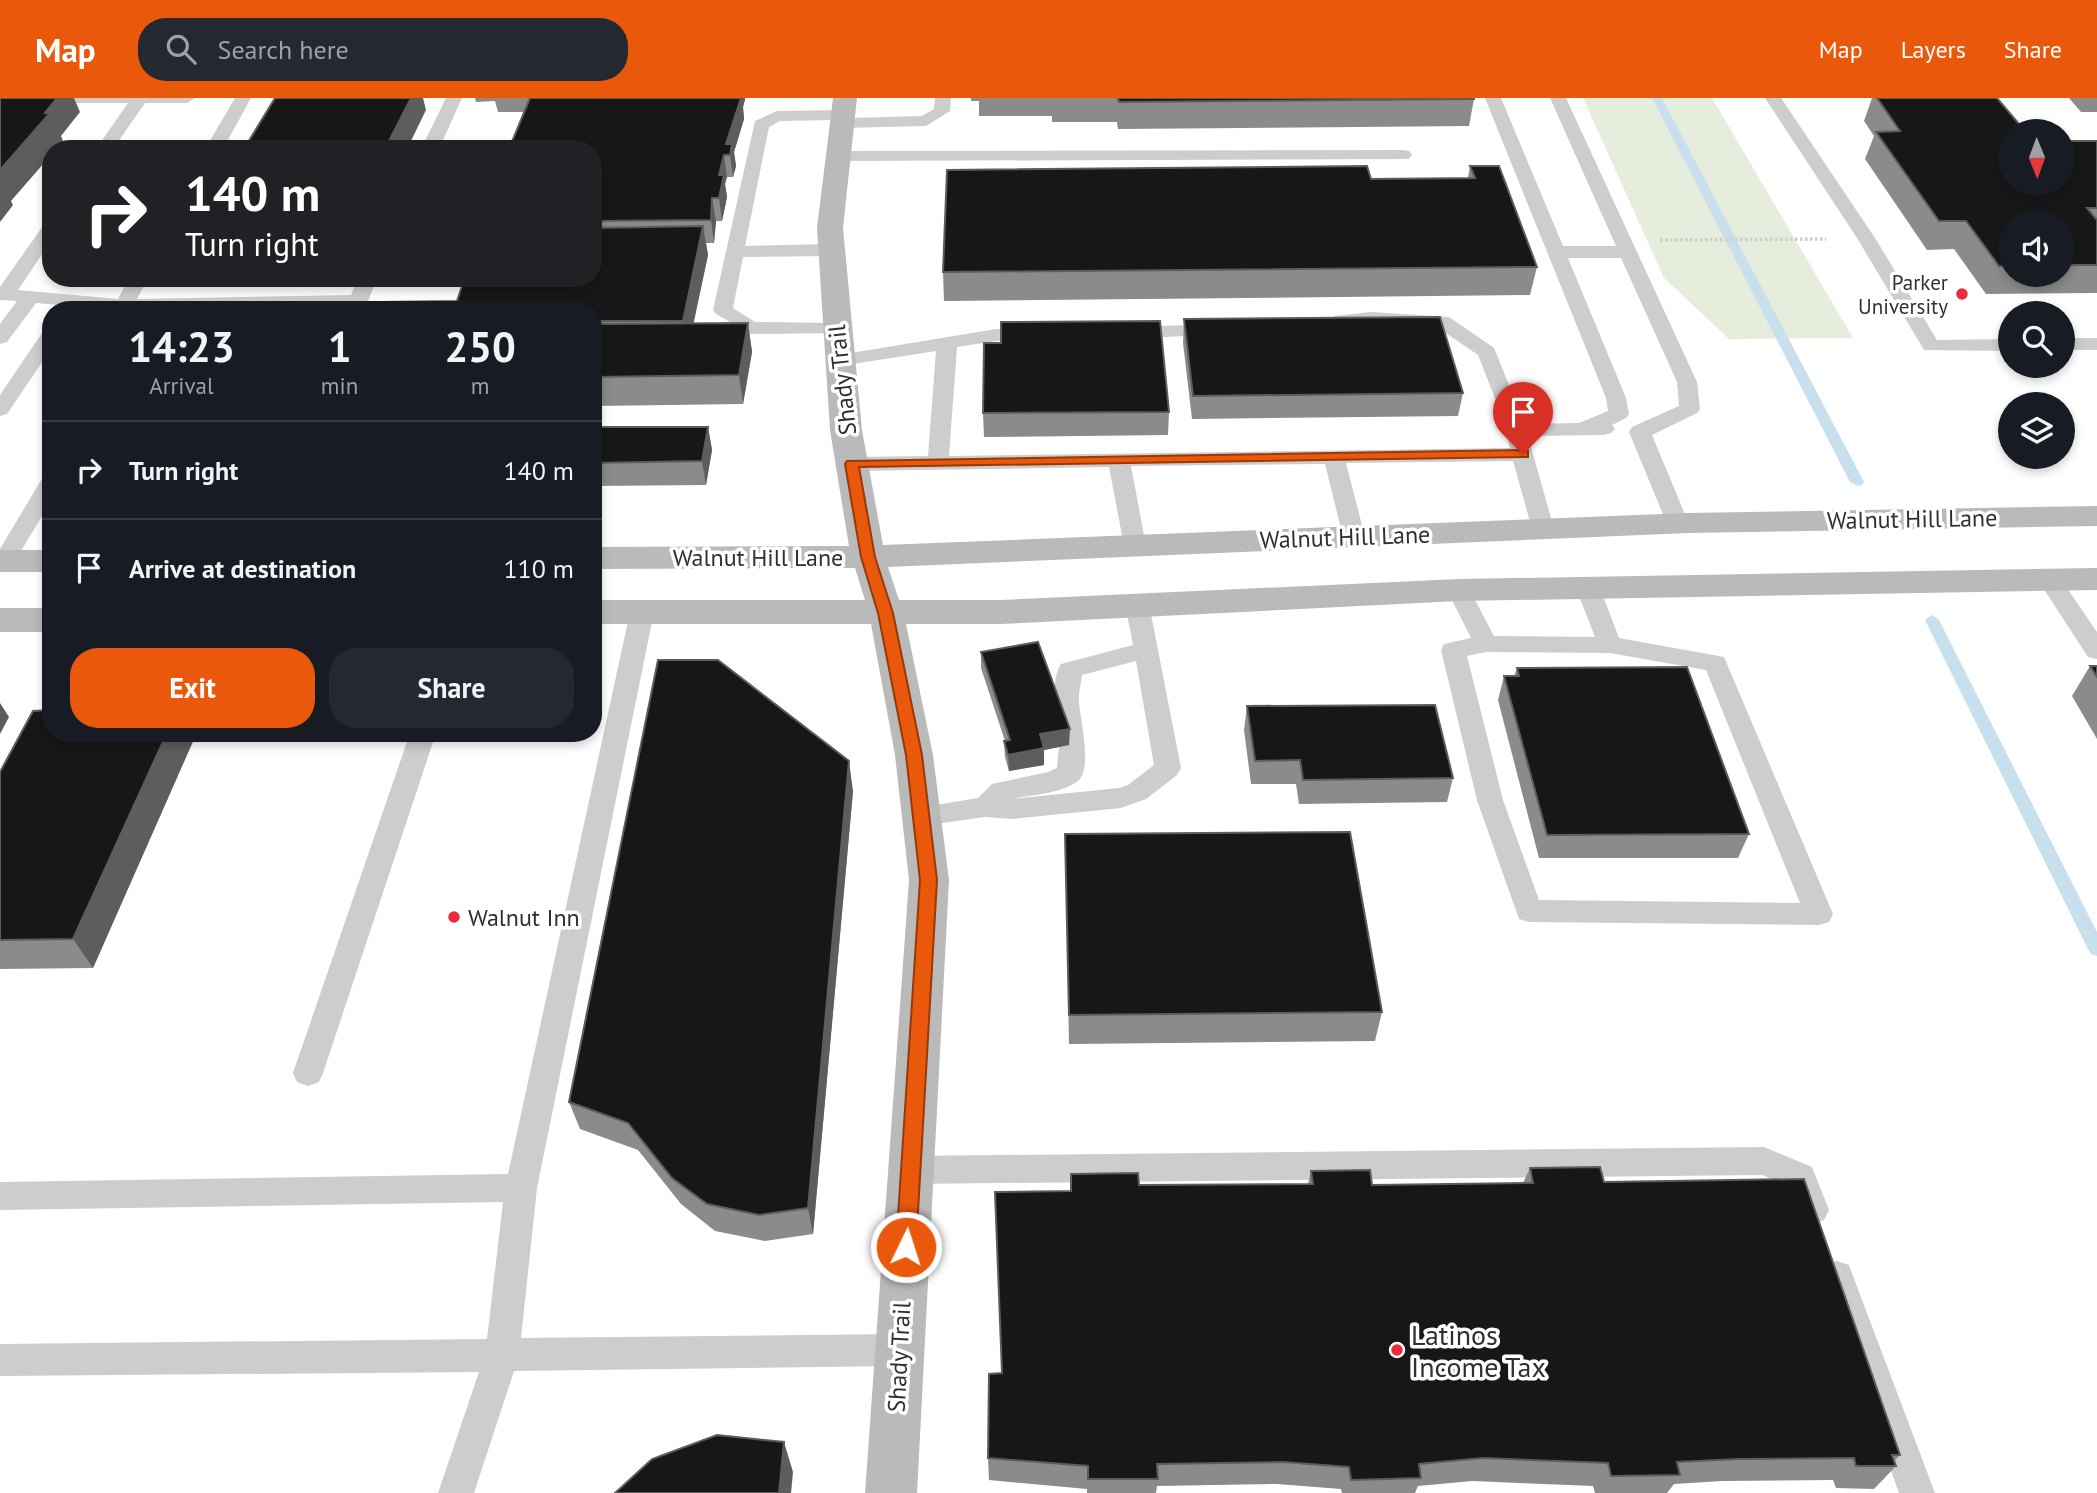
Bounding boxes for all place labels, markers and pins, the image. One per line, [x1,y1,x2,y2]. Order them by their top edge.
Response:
place label: Parker University [1858,269,1948,320]
marker: Parker University [1954,286,1970,302]
pin [1493,382,1553,454]
place label: Walnut Inn [468,902,580,933]
marker: Walnut Inn [446,909,462,925]
place label: Latinos Income Tax [1411,1316,1546,1385]
marker: Latinos Income Tax [1389,1342,1405,1358]

